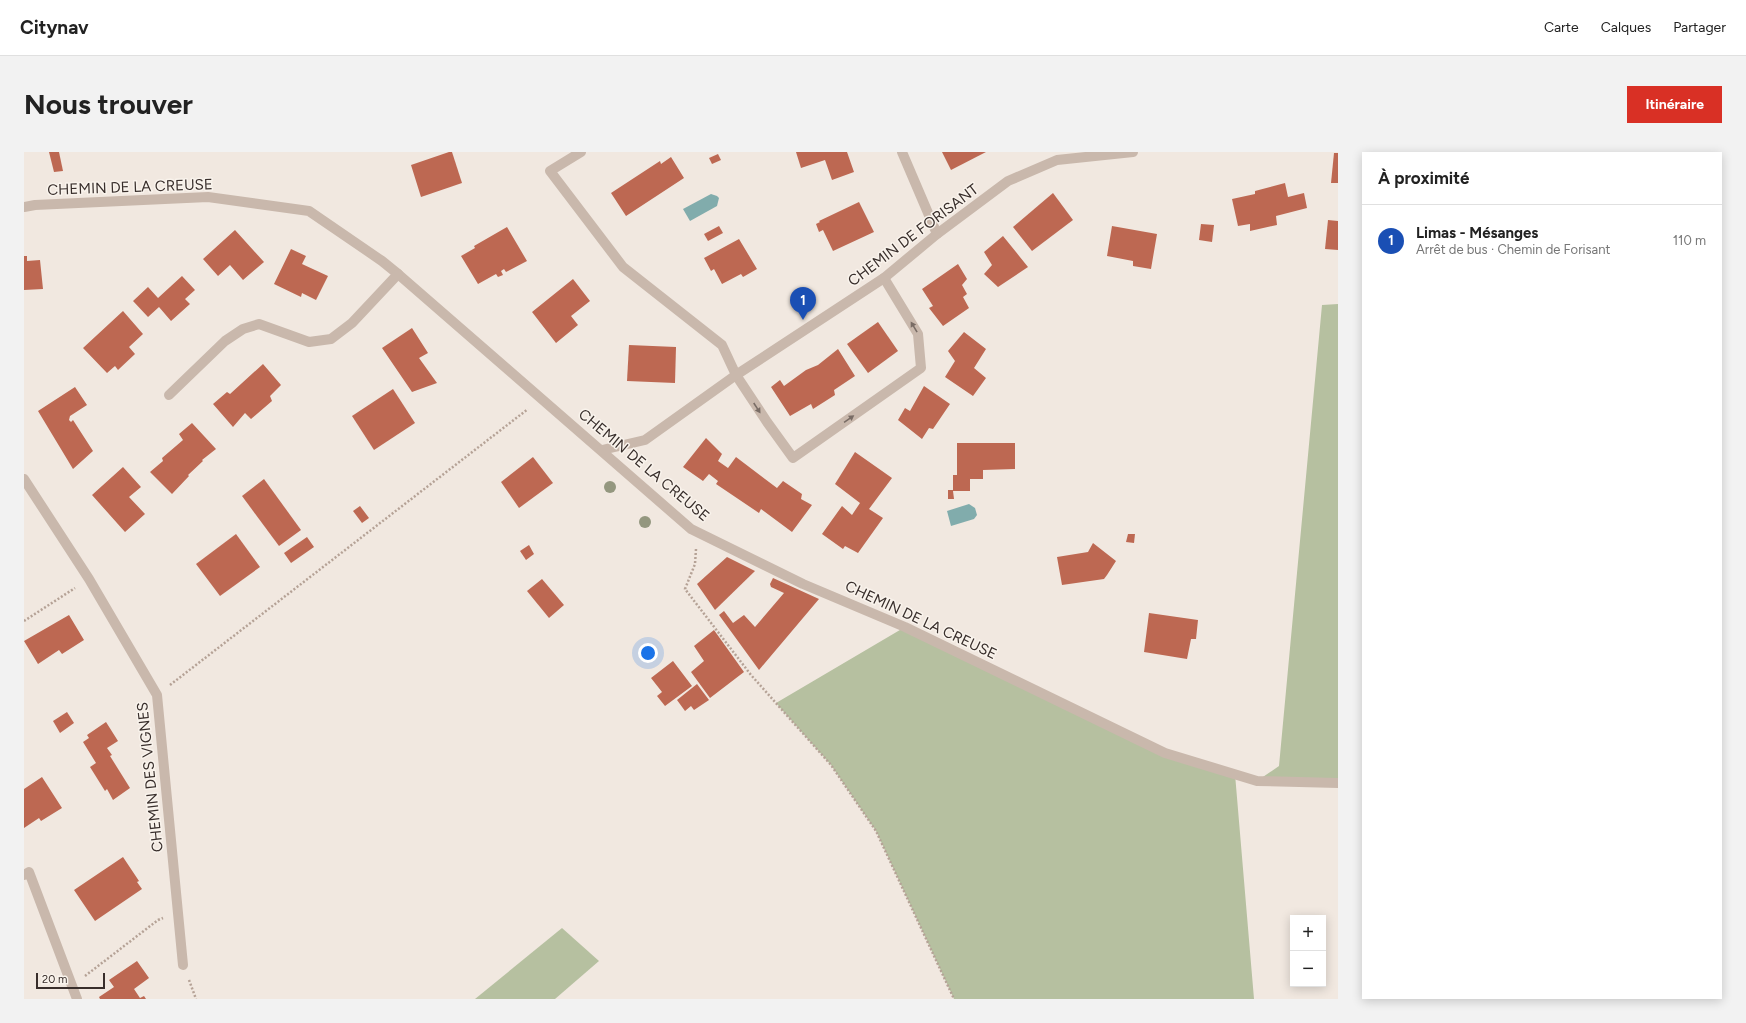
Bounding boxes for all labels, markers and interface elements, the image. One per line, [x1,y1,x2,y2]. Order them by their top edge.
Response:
text: Citynav [20,16,89,39]
text: Carte [1544,19,1579,36]
text: Calques [1601,19,1651,36]
text: Partager [1673,19,1726,36]
button: Itinéraire [1627,86,1722,123]
text: Nous trouver [24,87,193,121]
text: À proximité [1378,168,1469,188]
street label: CHEMIN DE LA CREUSE [47,175,213,199]
street label: CHEMIN DE FORISANT [844,180,982,290]
text: Limas - Mésanges [1416,224,1538,242]
text: 1 [1388,233,1394,248]
text: 110 m [1673,233,1706,248]
text: Arrêt de bus · Chemin de Forisant [1416,242,1610,257]
pin: 1 [790,287,816,320]
one-way arrow [910,321,917,333]
one-way arrow [754,402,761,414]
street label: CHEMIN DE LA CREUSE [575,405,713,525]
one-way arrow [844,415,854,423]
street label: CHEMIN DE LA CREUSE [842,577,1000,663]
your location [638,643,658,663]
street label: CHEMIN DES VIGNES [133,701,167,853]
map controls [1290,915,1326,987]
button: + [1290,915,1326,951]
button: − [1290,951,1326,987]
scale bar [36,971,105,990]
text: 20 m [42,973,67,986]

